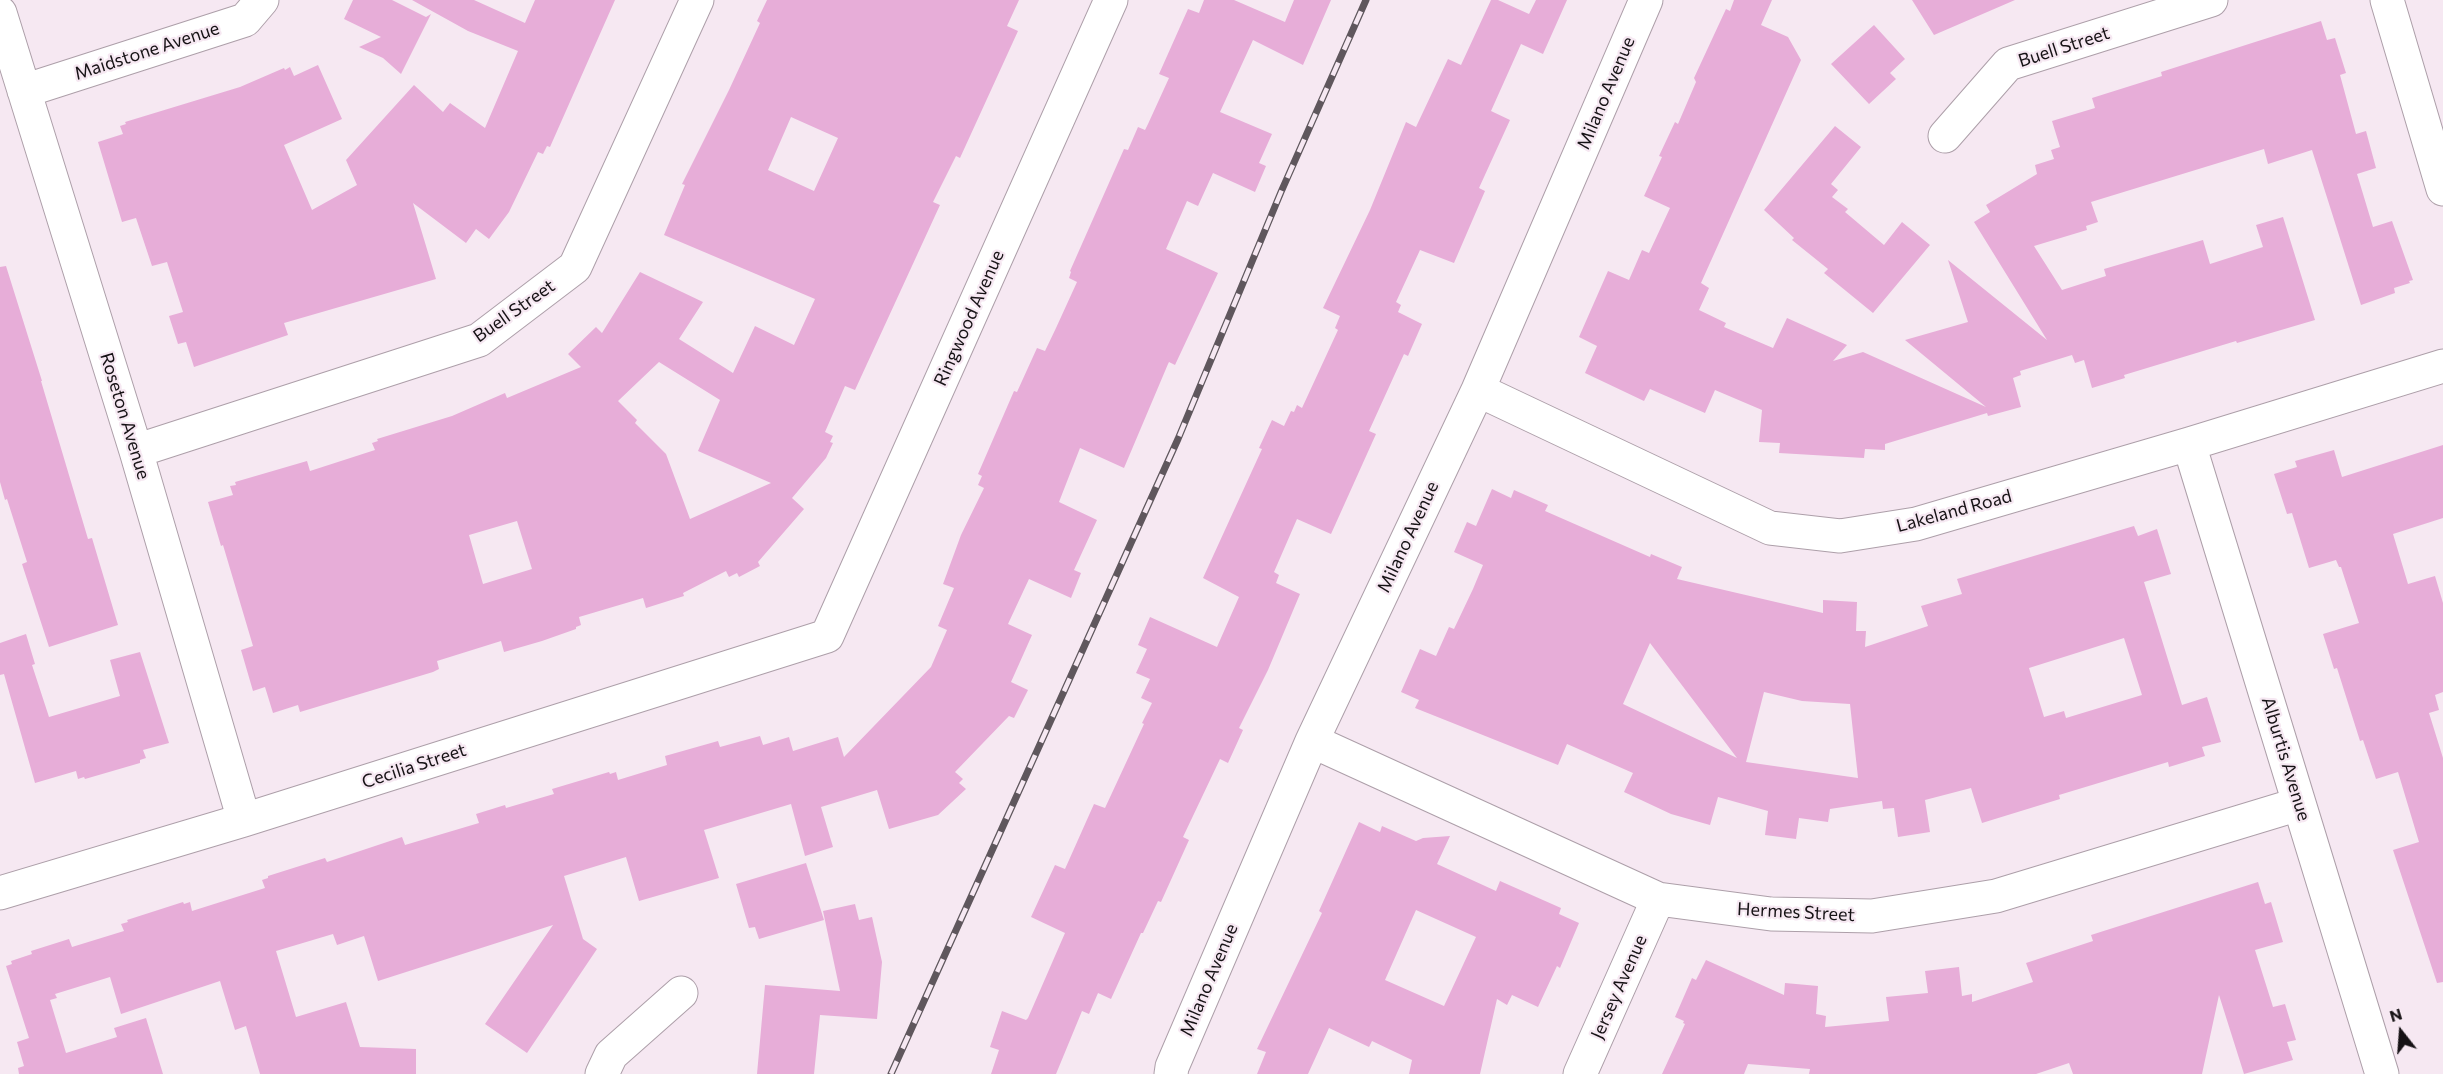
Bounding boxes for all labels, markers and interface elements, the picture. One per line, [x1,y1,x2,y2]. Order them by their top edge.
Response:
street label: Maidstone Avenue [72,17,222,85]
street label: Buell Street [2016,22,2112,72]
street label: Milano Avenue [1573,33,1639,153]
street label: Ringwood Avenue [929,247,1009,389]
street label: Buell Street [469,275,559,347]
street label: Roseton Avenue [95,350,155,482]
street label: Milano Avenue [1373,478,1443,596]
street label: Lakeland Road [1894,485,2014,537]
street label: Alburtis Avenue [2257,694,2315,824]
street label: Cecilia Street [359,739,469,793]
street label: Hermes Street [1737,898,1855,926]
street label: Milano Avenue [1176,920,1242,1040]
street label: Jersey Avenue [1586,932,1652,1042]
north arrow [2371,1002,2431,1062]
text: N [2387,1003,2404,1025]

